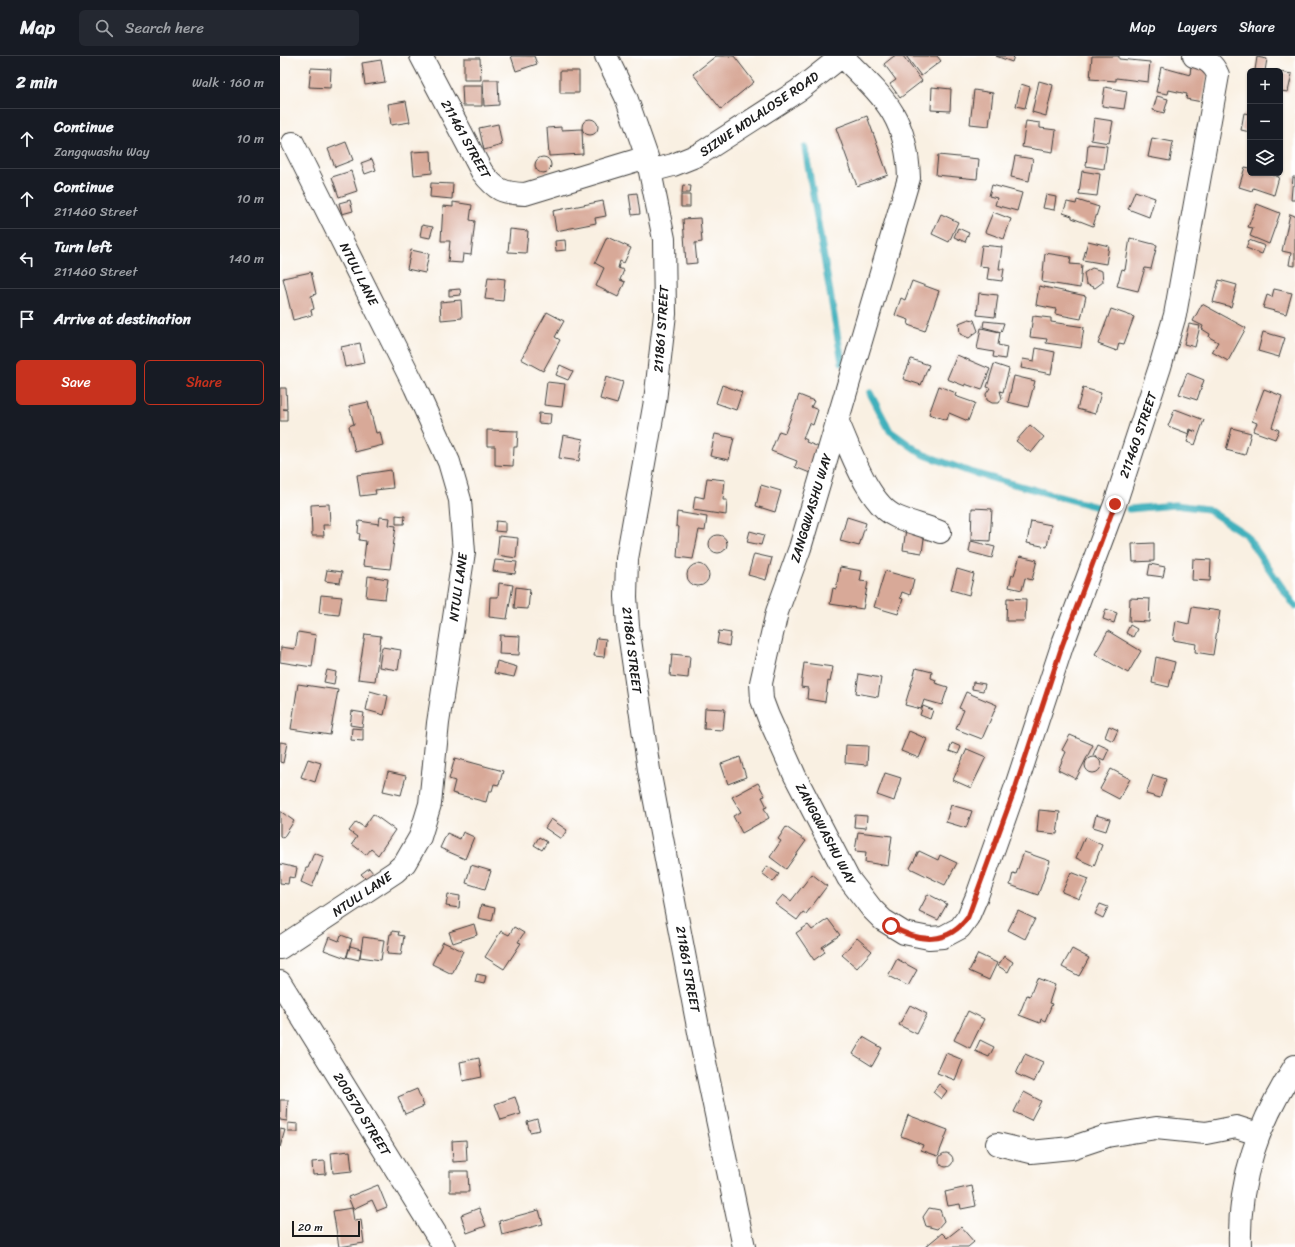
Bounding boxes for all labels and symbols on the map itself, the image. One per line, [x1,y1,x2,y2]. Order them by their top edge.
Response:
street label: SIZWE MDLALOSE ROAD [694,65,824,163]
street label: 211461 STREET [435,95,498,184]
street label: NTULI LANE [333,238,385,311]
street label: 211861 STREET [646,284,676,373]
street label: 211460 STREET [1112,388,1164,481]
street label: ZANGQWASHU WAY [783,450,839,566]
route end [1106,495,1124,513]
street label: NTULI LANE [442,551,474,623]
street label: 211861 STREET [615,605,649,695]
street label: ZANGQWASHU WAY [789,779,863,890]
street label: NTULI LANE [327,865,398,923]
route start [882,917,900,935]
street label: 211861 STREET [669,924,707,1015]
street label: 200570 STREET [327,1067,397,1161]
scale bar [292,1219,360,1238]

